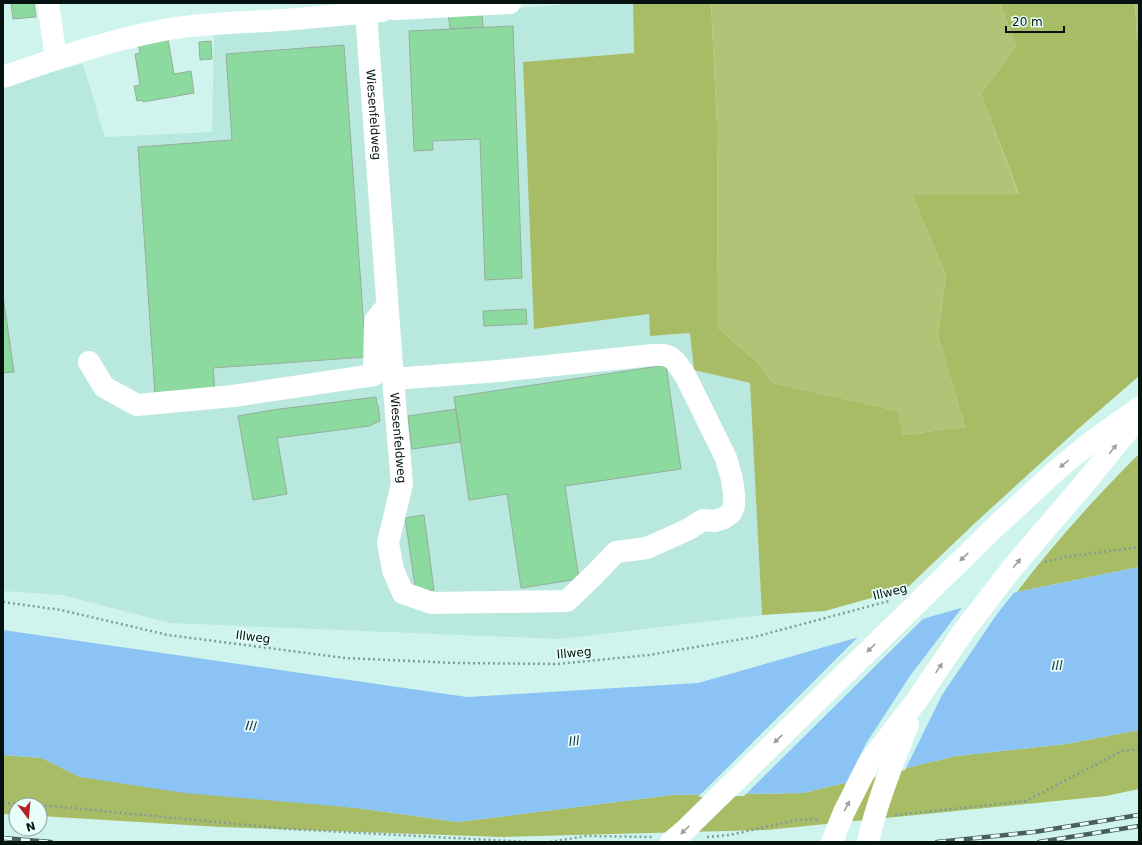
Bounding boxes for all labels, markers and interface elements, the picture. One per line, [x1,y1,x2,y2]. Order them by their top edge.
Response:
scale bar [1006,8,1064,34]
text: 20 m [1012,15,1043,29]
street label: Wiesenfeldweg [363,69,384,161]
street label: Wiesenfeldweg [387,392,409,484]
one-way arrow [1108,444,1117,455]
one-way arrow [1059,459,1070,468]
one-way arrow [959,553,969,562]
one-way arrow [1012,558,1021,569]
street label: Illweg [871,581,909,603]
street label: Illweg [235,628,271,646]
one-way arrow [866,643,876,653]
street label: Illweg [556,645,592,661]
water label: Ill [1051,658,1063,673]
one-way arrow [935,662,943,673]
water label: Ill [245,718,258,734]
water label: Ill [568,733,581,749]
one-way arrow [773,734,783,744]
north arrow [8,797,48,837]
one-way arrow [844,800,850,812]
text: N [24,819,37,834]
one-way arrow [680,825,690,835]

